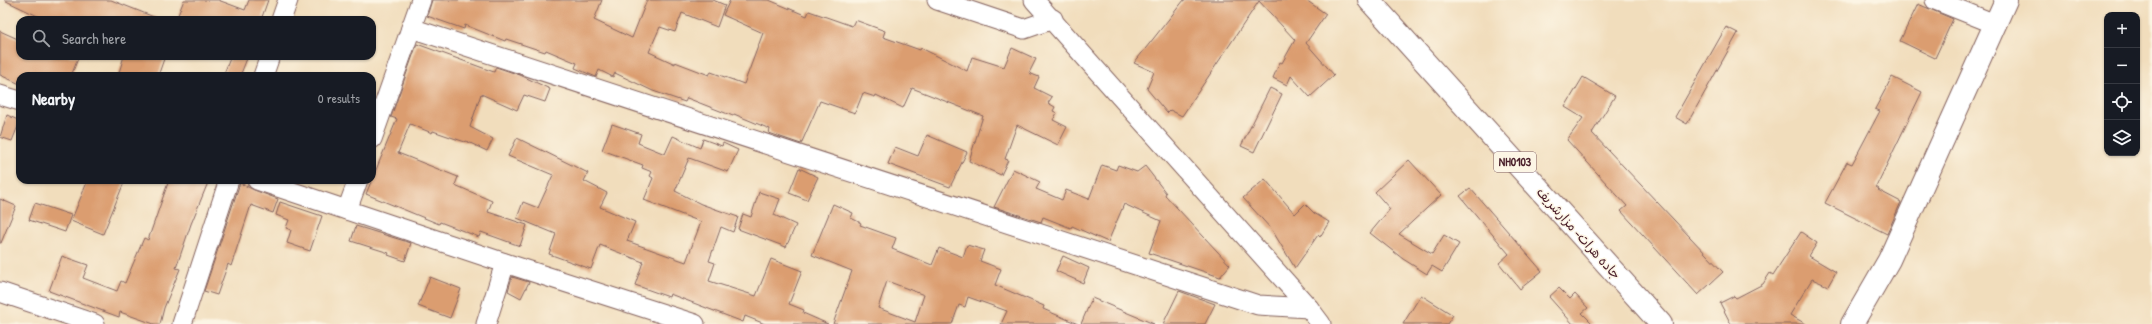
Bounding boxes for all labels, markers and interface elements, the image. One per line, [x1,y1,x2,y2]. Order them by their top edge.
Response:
map controls [2104,12,2140,156]
button: + [2104,12,2140,48]
search box [16,16,376,60]
icon: search [30,27,52,49]
text: Search here [62,28,126,49]
button: − [2104,48,2140,84]
button: locate [2104,84,2140,120]
text: Nearby [32,87,75,110]
text: 0 results [318,89,360,107]
button: layers [2104,120,2140,156]
road number: NH0103 [1494,152,1536,172]
street label: جاده هرات- مزارشریف [1533,183,1625,283]

